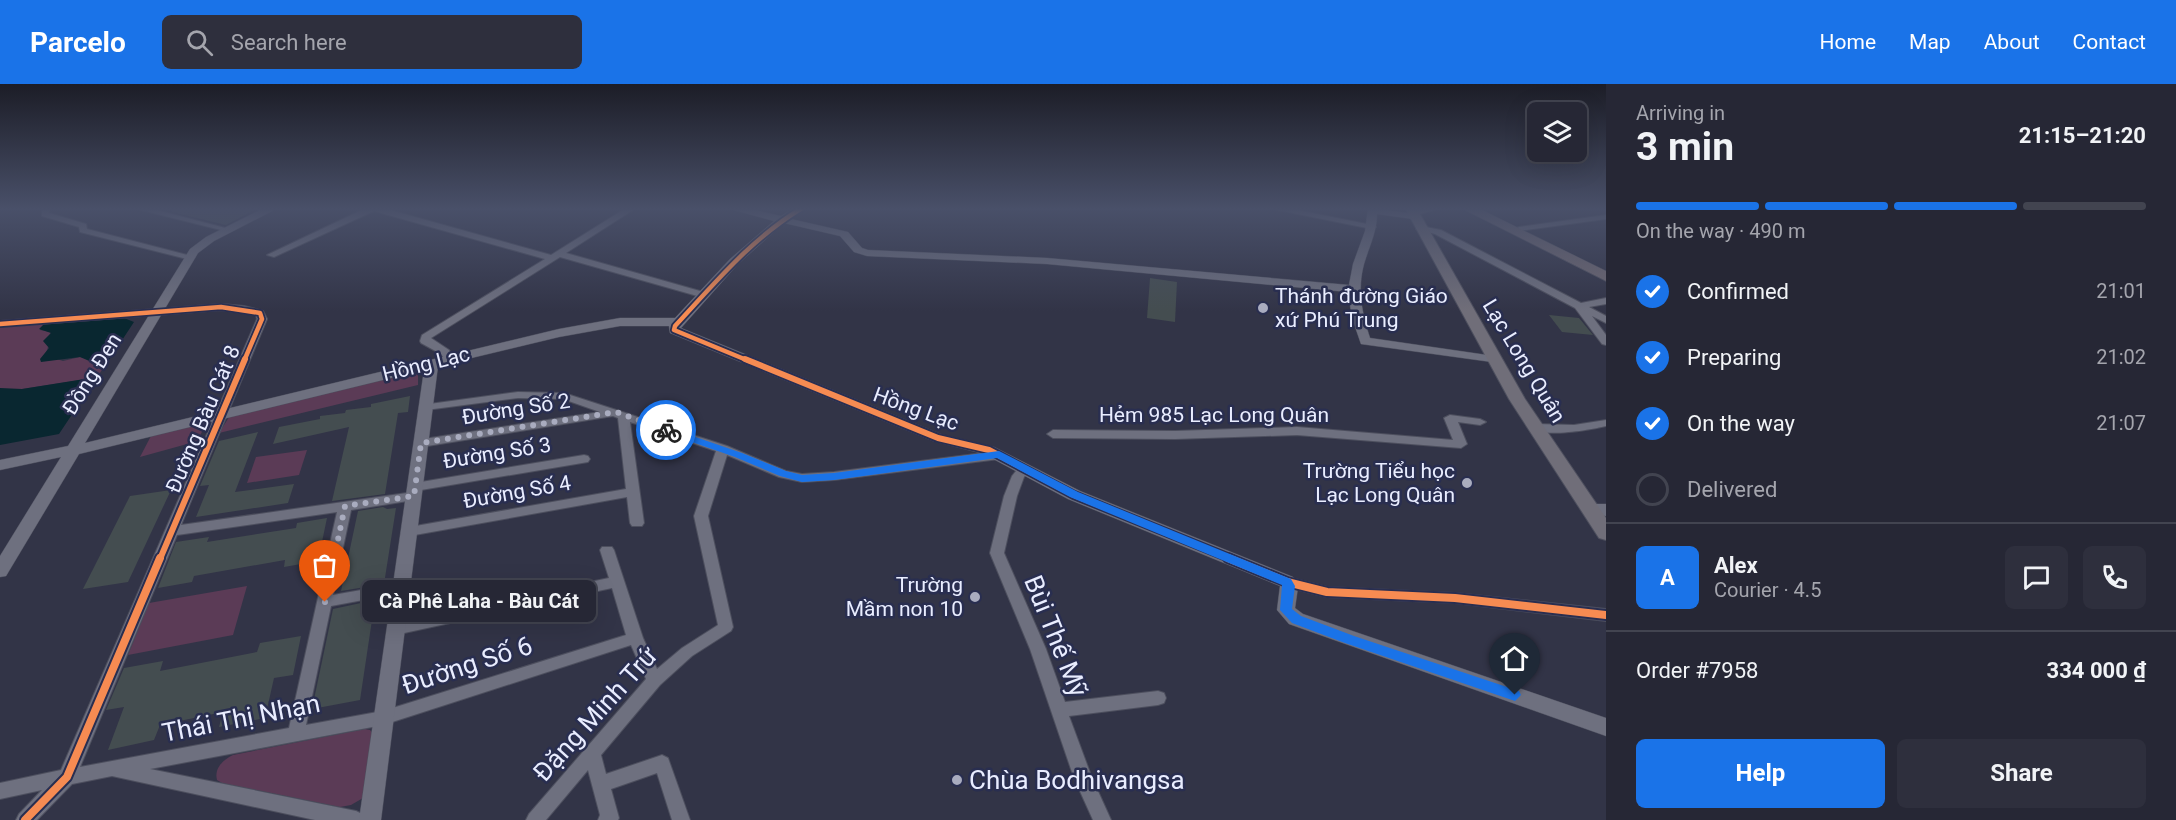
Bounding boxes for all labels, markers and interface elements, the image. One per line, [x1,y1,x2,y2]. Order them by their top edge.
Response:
search box [162,15,582,69]
text: Parcelo [30,26,126,59]
icon: search [183,26,216,59]
text: Search here [231,30,347,55]
text: Home [1820,30,1876,54]
text: Map [1909,30,1951,54]
text: About [1984,30,2040,54]
text: Contact [2073,30,2146,54]
text: Arriving in [1636,101,1725,125]
map controls [1527,102,1587,162]
button: layers [1527,102,1587,162]
text: 21:15–21:20 [2019,123,2146,148]
text: 3 min [1636,124,1734,170]
text: On the way · 490 m [1636,219,1805,243]
icon: check [1636,275,1669,308]
text: Confirmed [1687,279,1789,304]
text: 21:01 [2096,279,2146,303]
place label: Thánh đường Giáo xứ Phú Trung [1275,284,1448,332]
street label: Lạc Long Quân [1478,295,1570,427]
marker: Thánh đường Giáo xứ Phú Trung [1256,301,1270,315]
street label: Đồng Đen [58,329,126,419]
icon: check [1636,341,1669,374]
street label: Đường Bàu Cát 8 [161,342,245,496]
street label: Hồng Lạc [380,342,472,386]
text: Preparing [1687,345,1781,370]
text: 21:02 [2096,345,2146,369]
street label: Hồng Lạc [870,382,962,436]
street label: Đường Số 2 [460,389,572,429]
courier [636,400,696,460]
street label: Hẻm 985 Lạc Long Quân [1099,403,1329,427]
icon: check [1636,407,1669,440]
text: On the way [1687,411,1795,436]
text: 21:07 [2096,411,2146,435]
icon: bike [650,414,683,447]
street label: Đường Số 3 [441,433,553,473]
place label: Trường Tiểu học Lạc Long Quân [1303,459,1455,507]
street label: Đường Số 4 [461,471,573,513]
marker: Trường Tiểu học Lạc Long Quân [1460,476,1474,490]
text: Delivered [1687,477,1777,502]
pin [299,540,350,602]
button: chat [2005,546,2068,609]
button: phone [2083,546,2146,609]
icon: bag [308,549,341,582]
text: Alex [1714,553,1758,578]
text: A [1660,565,1675,590]
street label: Bùi Thế Mỹ [1018,571,1094,701]
place label: Trường Mầm non 10 [846,573,963,621]
text: Courier · 4.5 [1714,578,1821,602]
callout: Cà Phê Laha - Bàu Cát [361,581,595,623]
text: Cà Phê Laha - Bàu Cát [379,589,579,613]
marker: Trường Mầm non 10 [968,590,982,604]
street label: Đường Số 6 [398,630,536,700]
pin [1489,633,1540,695]
street label: Đặng Minh Trứ [527,640,664,787]
icon: home [1498,642,1531,675]
text: Order #7958 [1636,658,1758,683]
text: 334 000 ₫ [2047,658,2146,683]
street label: Thái Thị Nhạn [160,688,322,748]
button: Help [1636,739,1885,808]
button: Share [1897,739,2146,808]
place label: Chùa Bodhivangsa [969,765,1185,795]
marker: Chùa Bodhivangsa [950,773,964,787]

